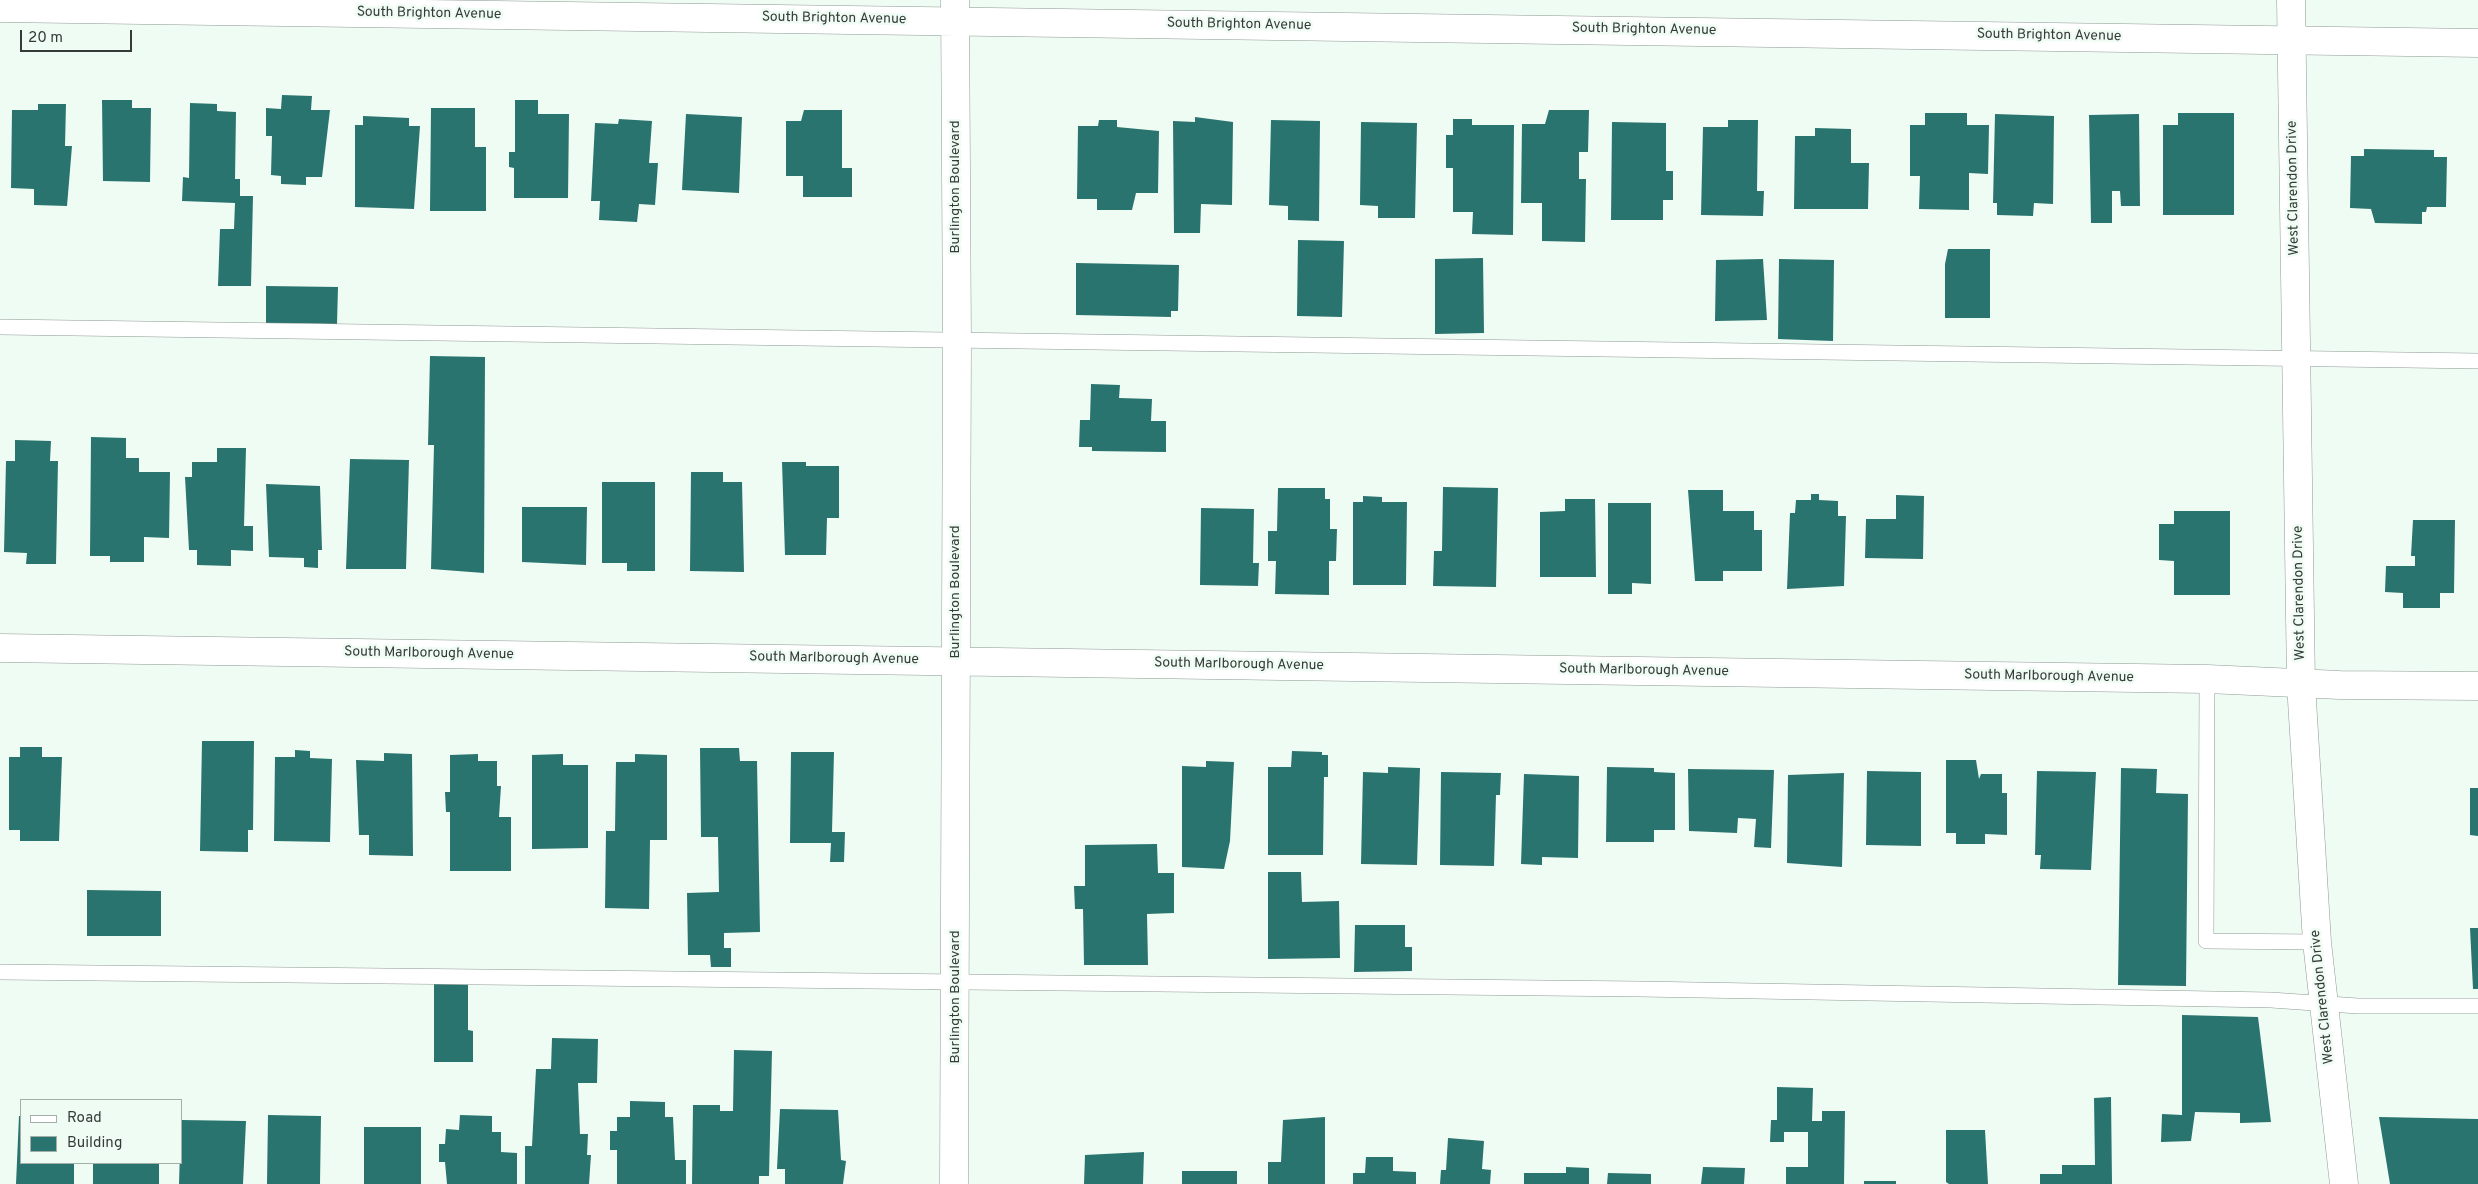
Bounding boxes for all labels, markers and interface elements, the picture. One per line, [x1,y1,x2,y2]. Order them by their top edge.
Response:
street label: South Brighton Avenue [357,4,501,24]
street label: South Brighton Avenue [762,9,906,29]
street label: South Brighton Avenue [1167,15,1311,35]
scale bar [22,20,135,52]
street label: South Brighton Avenue [1572,20,1716,40]
street label: South Brighton Avenue [1977,26,2121,46]
text: 20 m [28,29,63,48]
street label: Burlington Boulevard [948,120,964,254]
street label: West Clarendon Drive [2284,120,2304,256]
street label: Burlington Boulevard [948,525,964,659]
street label: West Clarendon Drive [2290,525,2310,661]
street label: South Marlborough Avenue [344,644,514,664]
street label: South Marlborough Avenue [749,649,919,669]
street label: South Marlborough Avenue [1154,655,1324,675]
street label: South Marlborough Avenue [1559,661,1729,681]
street label: South Marlborough Avenue [1964,667,2134,687]
street label: West Clarendon Drive [2308,929,2338,1065]
street label: Burlington Boulevard [948,930,964,1064]
legend [20,1099,182,1164]
text: Road [67,1109,102,1128]
text: Building [67,1134,122,1153]

